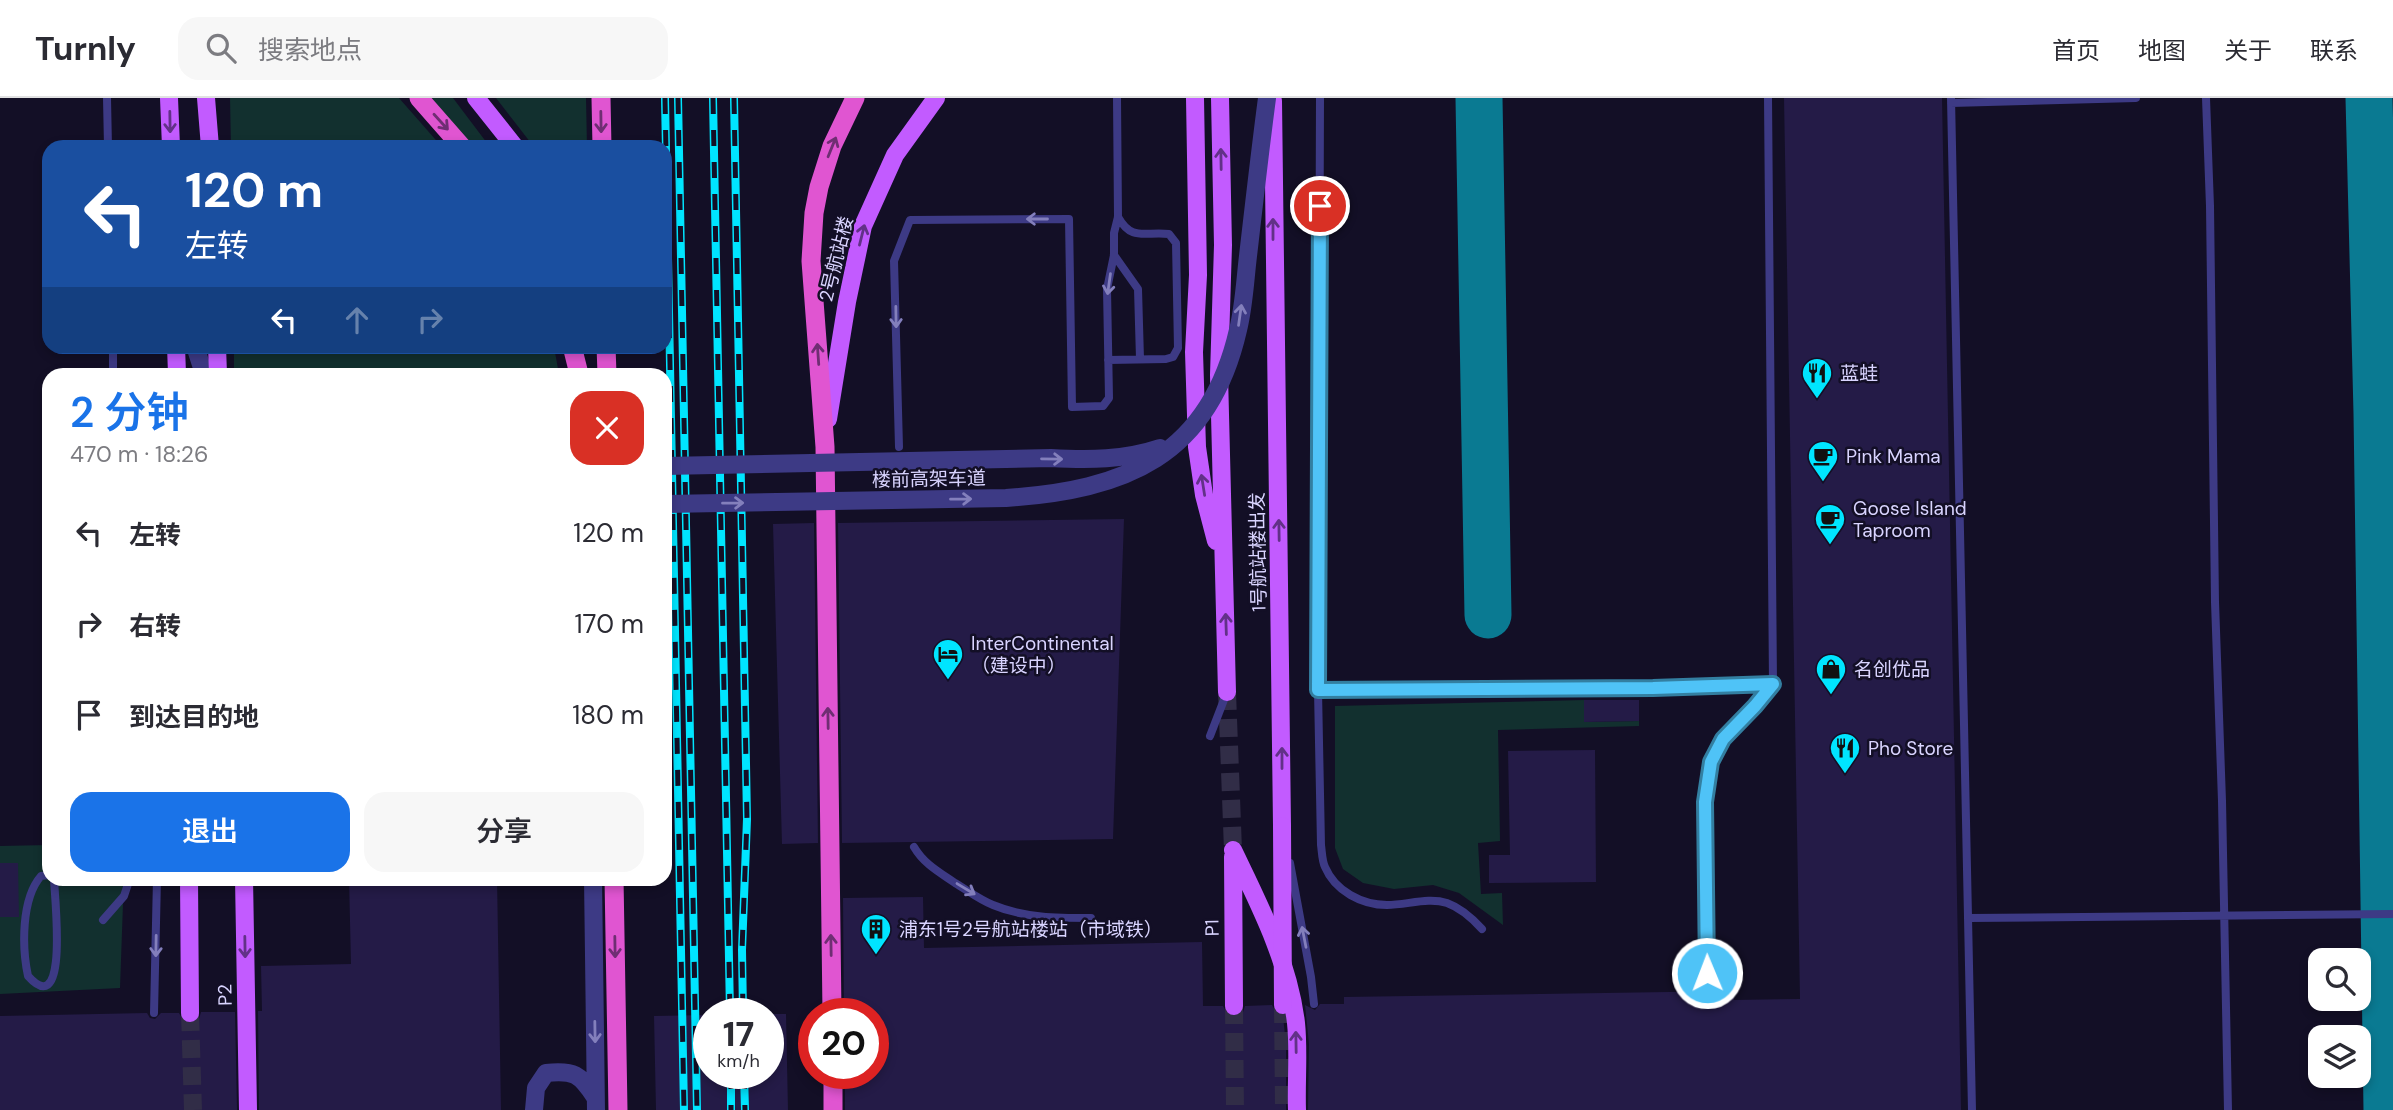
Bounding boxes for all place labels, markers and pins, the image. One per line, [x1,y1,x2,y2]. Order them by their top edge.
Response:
pin [1290,176,1350,236]
restaurant icon: 蓝蛙 [1800,356,1834,400]
place label: 蓝蛙 [1840,361,1878,386]
cafe icon: Pink Mama [1806,439,1840,483]
place label: Pink Mama [1846,444,1941,469]
place label: Goose Island Taproom [1853,496,1967,543]
cafe icon: Goose Island Taproom [1813,502,1847,546]
place label: InterContinental （建设中） [971,631,1114,678]
hotel icon: InterContinental （建设中） [931,637,965,681]
shop icon: 名创优品 [1814,652,1848,696]
place label: 名创优品 [1854,657,1930,682]
restaurant icon: Pho Store [1828,731,1862,775]
place label: Pho Store [1868,736,1953,761]
building icon: 浦东1号2号航站楼站（市域铁） [859,912,893,956]
place label: 浦东1号2号航站楼站（市域铁） [899,917,1163,942]

